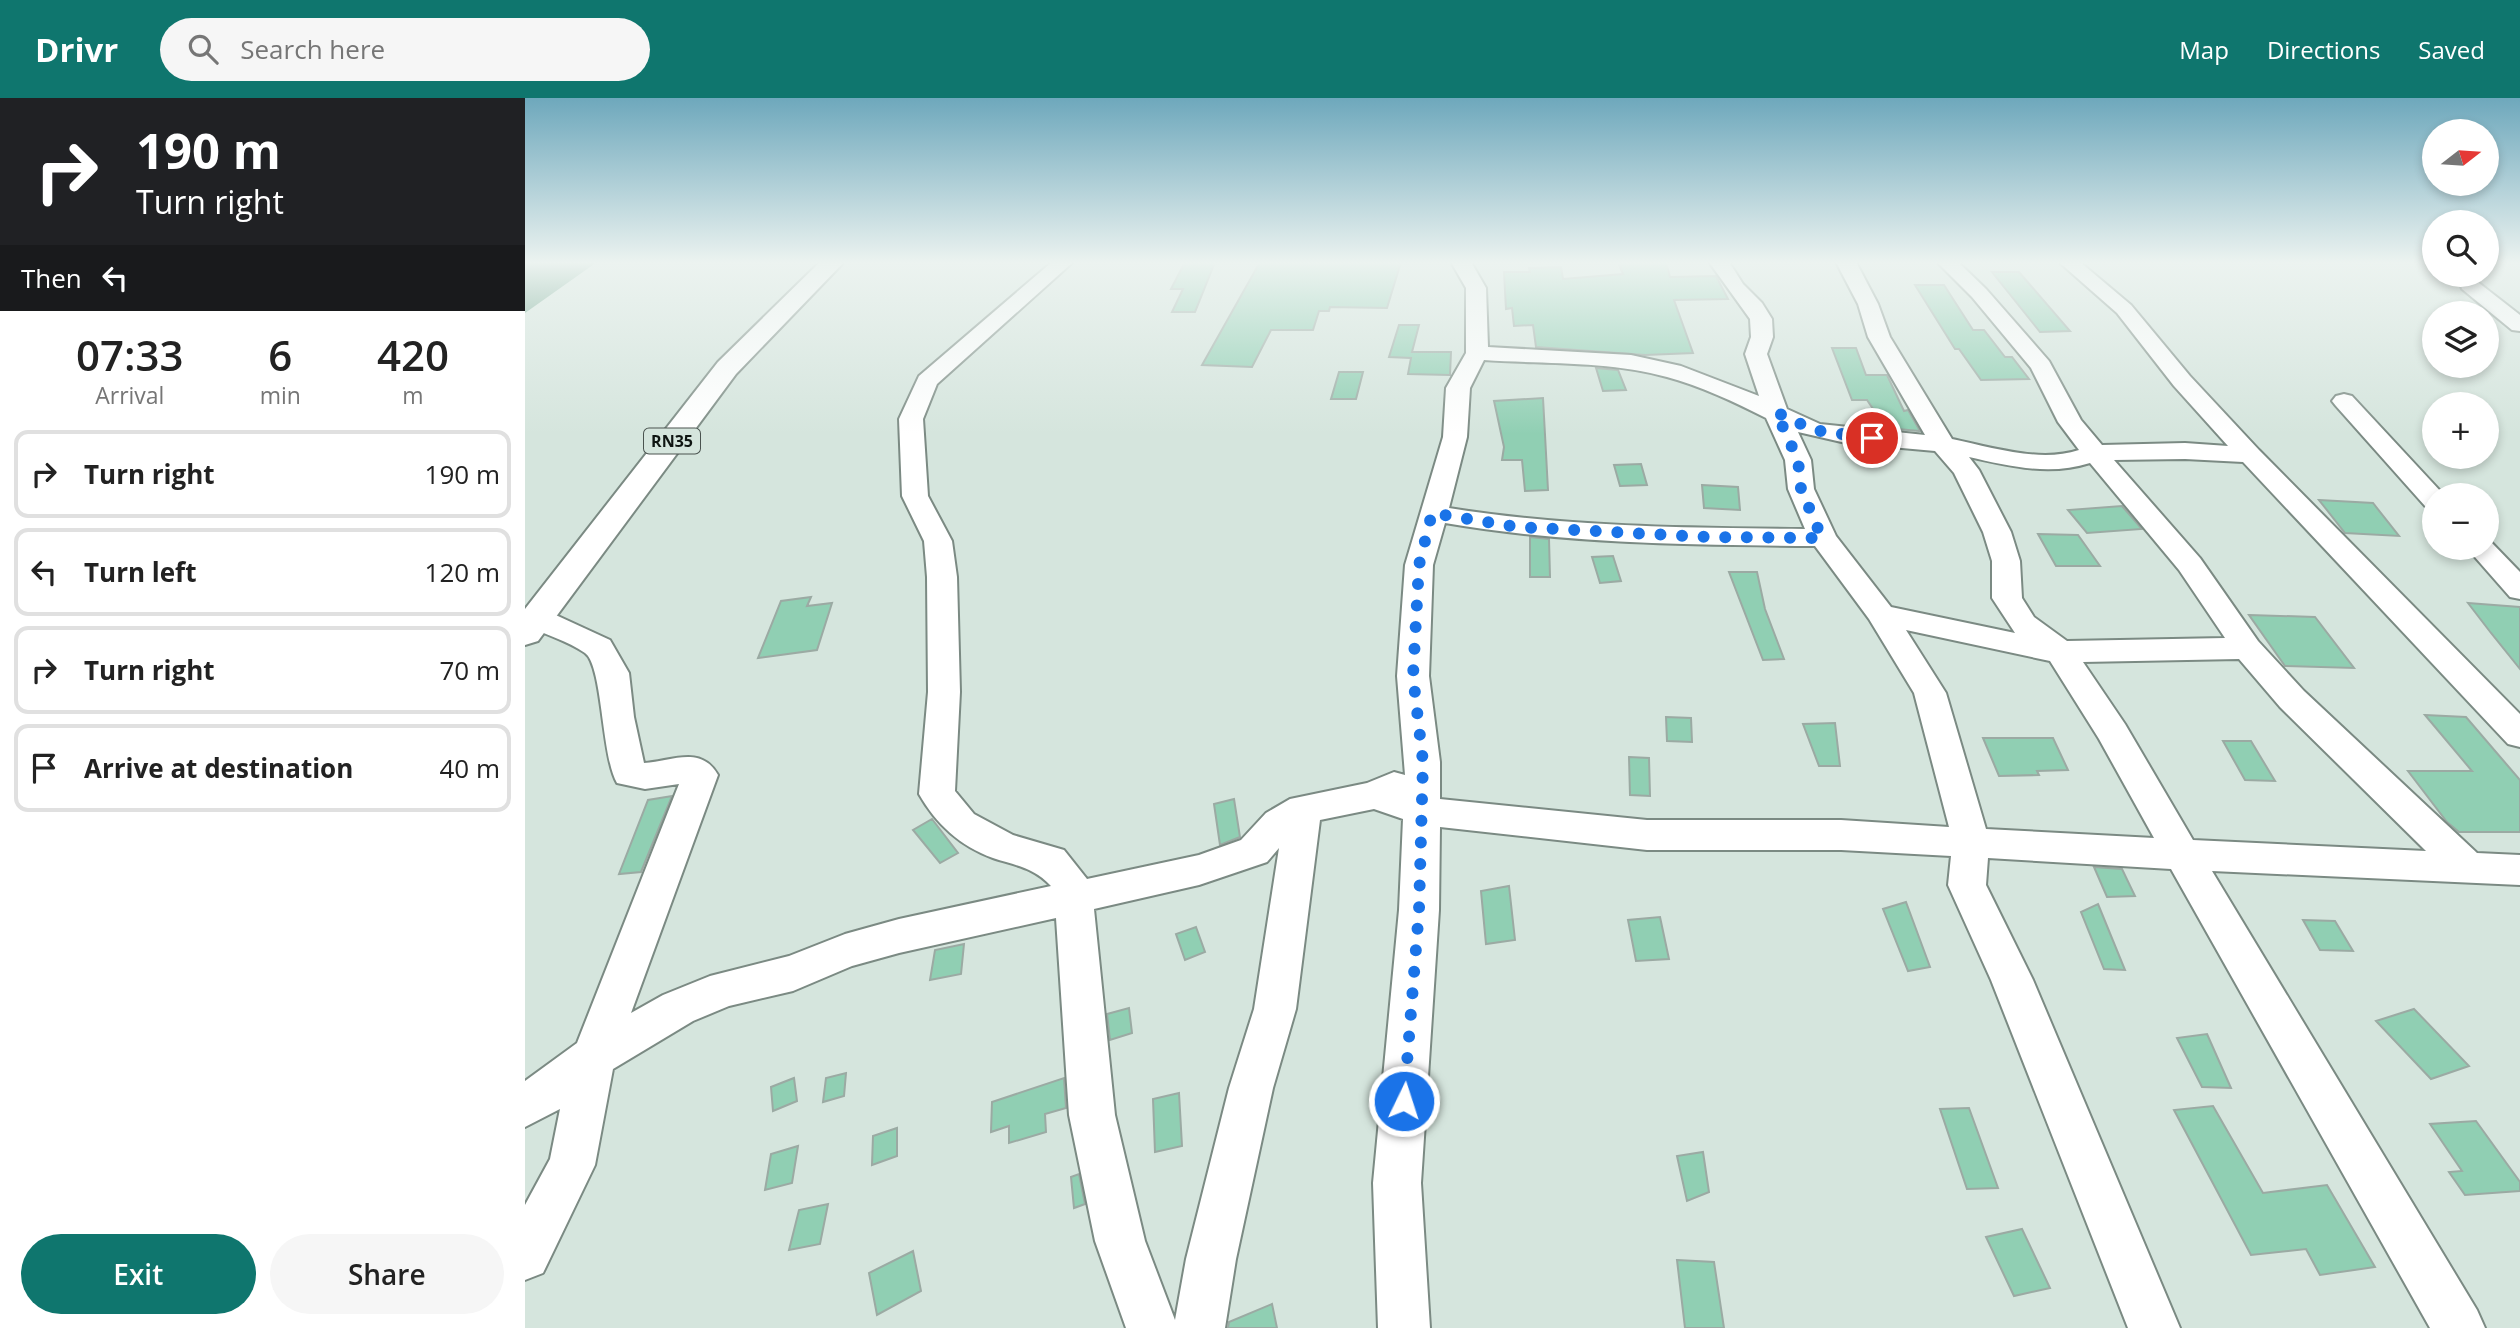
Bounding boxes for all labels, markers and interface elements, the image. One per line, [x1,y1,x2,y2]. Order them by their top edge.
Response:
search box [160,18,650,81]
text: Drivr [35,27,118,72]
icon: search [184,30,222,68]
text: Search here [240,31,385,67]
text: Map [2179,33,2229,66]
text: Directions [2267,33,2380,66]
text: Saved [2418,33,2485,66]
text: 190 m [136,117,281,183]
north arrow [2422,119,2499,196]
map controls [2422,119,2499,560]
icon: right [21,126,112,217]
text: Turn right [136,180,284,223]
button: search [2422,210,2499,287]
icon: left [96,259,134,297]
text: Then [21,260,82,296]
button: layers [2422,301,2499,378]
text: 07:33 [76,326,184,383]
text: 6 [268,326,292,383]
text: 420 [377,326,449,383]
text: Arrival [95,379,164,411]
text: min [260,379,301,411]
text: m [402,379,424,411]
button: + [2422,392,2499,469]
pin [1842,408,1902,468]
icon: arrive [1853,419,1891,457]
road number: RN35 [644,428,700,454]
icon: right [25,455,63,493]
text: Turn right [84,456,215,492]
text: 190 m [425,456,500,492]
button: − [2422,483,2499,560]
icon: left [25,553,63,591]
text: Turn left [84,554,196,590]
text: 120 m [425,554,500,590]
icon: right [25,651,63,689]
text: Turn right [84,652,215,688]
text: 70 m [439,652,500,688]
icon: arrive [25,749,63,787]
text: Arrive at destination [84,750,353,786]
text: 40 m [439,750,500,786]
position arrow [1367,1064,1441,1138]
button: Exit [21,1234,256,1314]
button: Share [270,1234,504,1314]

